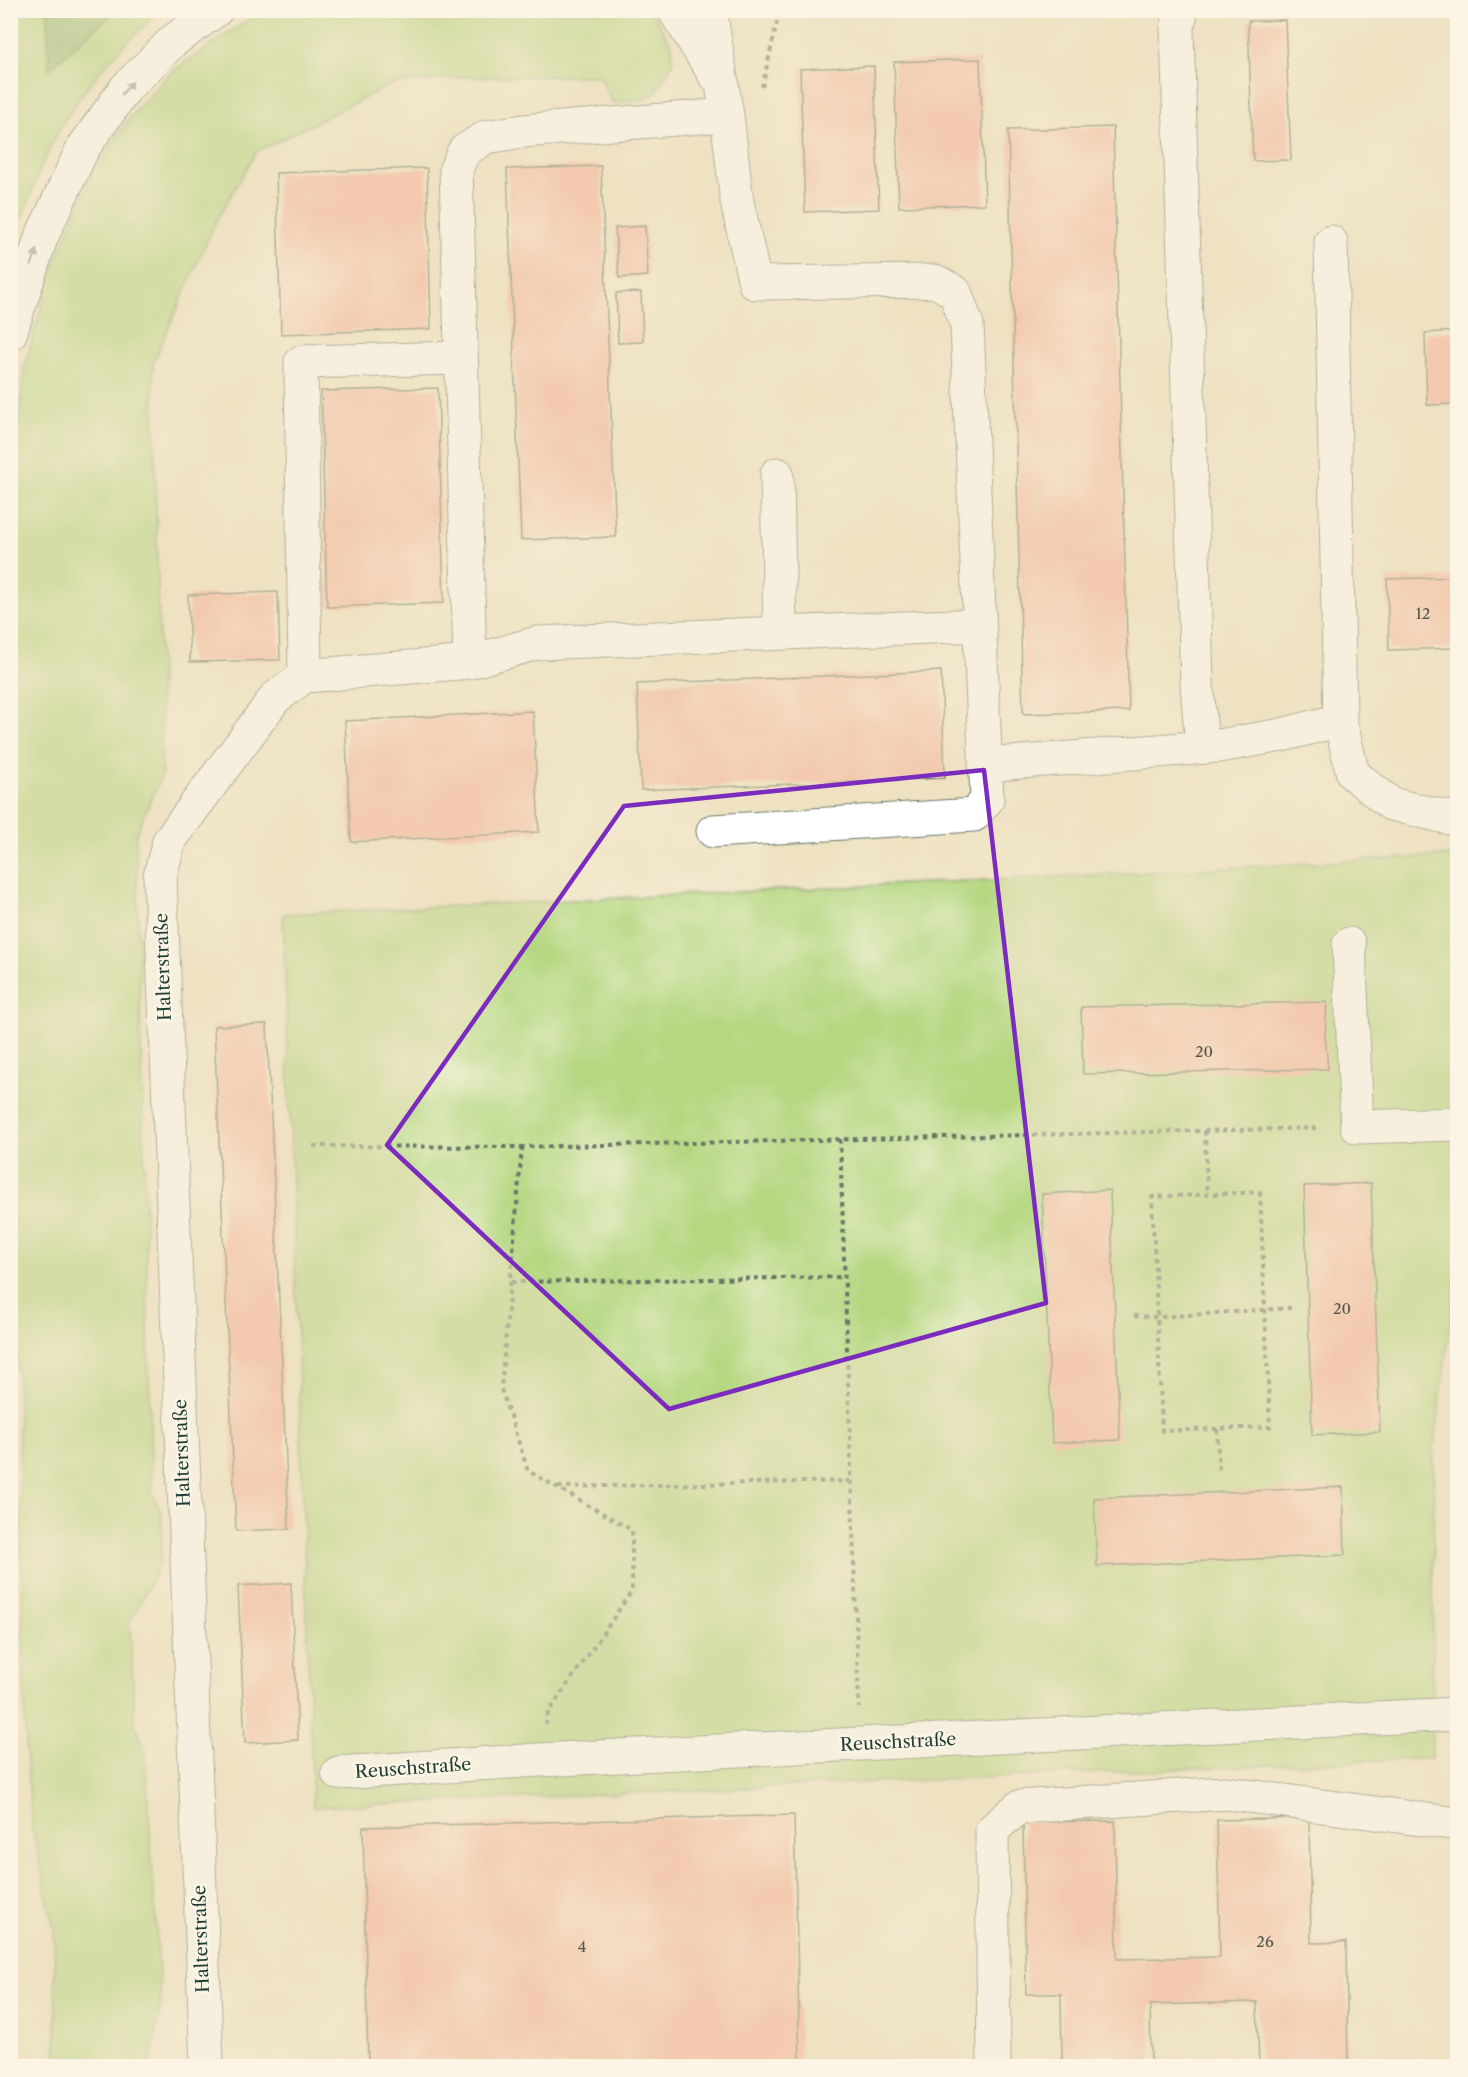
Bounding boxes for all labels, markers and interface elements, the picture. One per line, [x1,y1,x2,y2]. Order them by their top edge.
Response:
one-way arrow [120,81,133,96]
one-way arrow [30,249,39,267]
house number: 12 [1416,604,1430,623]
street label: Halterstraße [150,913,176,1021]
house number: 20 [1195,1042,1213,1061]
house number: 20 [1333,1299,1351,1318]
street label: Halterstraße [169,1399,195,1507]
street label: Reuschstraße [839,1728,957,1756]
street label: Reuschstraße [354,1753,472,1783]
street label: Halterstraße [188,1885,214,1993]
house number: 26 [1256,1932,1274,1951]
house number: 4 [578,1937,586,1956]

